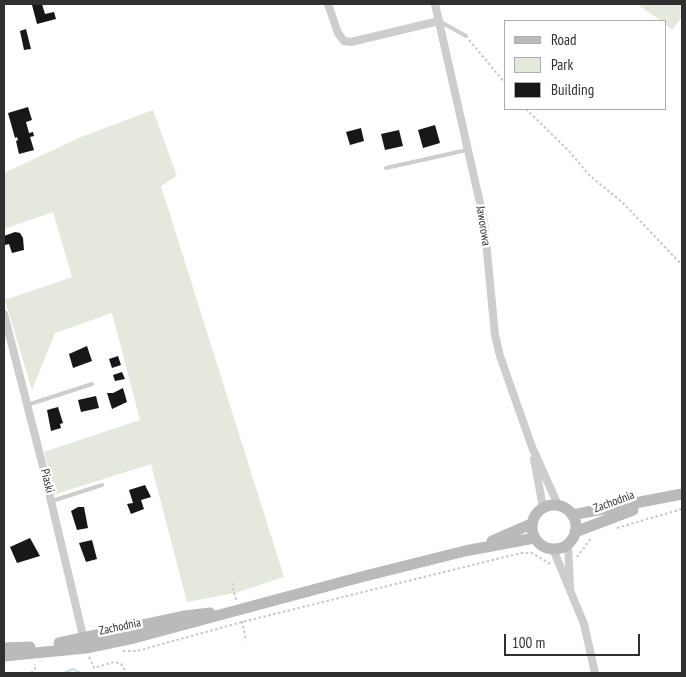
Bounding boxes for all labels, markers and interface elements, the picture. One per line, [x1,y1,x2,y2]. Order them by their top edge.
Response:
legend [503,20,666,110]
text: Road [551,30,577,49]
text: Park [551,55,573,74]
text: Building [551,80,594,99]
street label: Jaworowa [473,205,493,247]
street label: Piaski [37,468,57,494]
street label: Zachodnia [592,488,636,516]
street label: Zachodnia [98,616,142,638]
scale bar [506,624,642,656]
text: 100 m [512,633,545,652]

